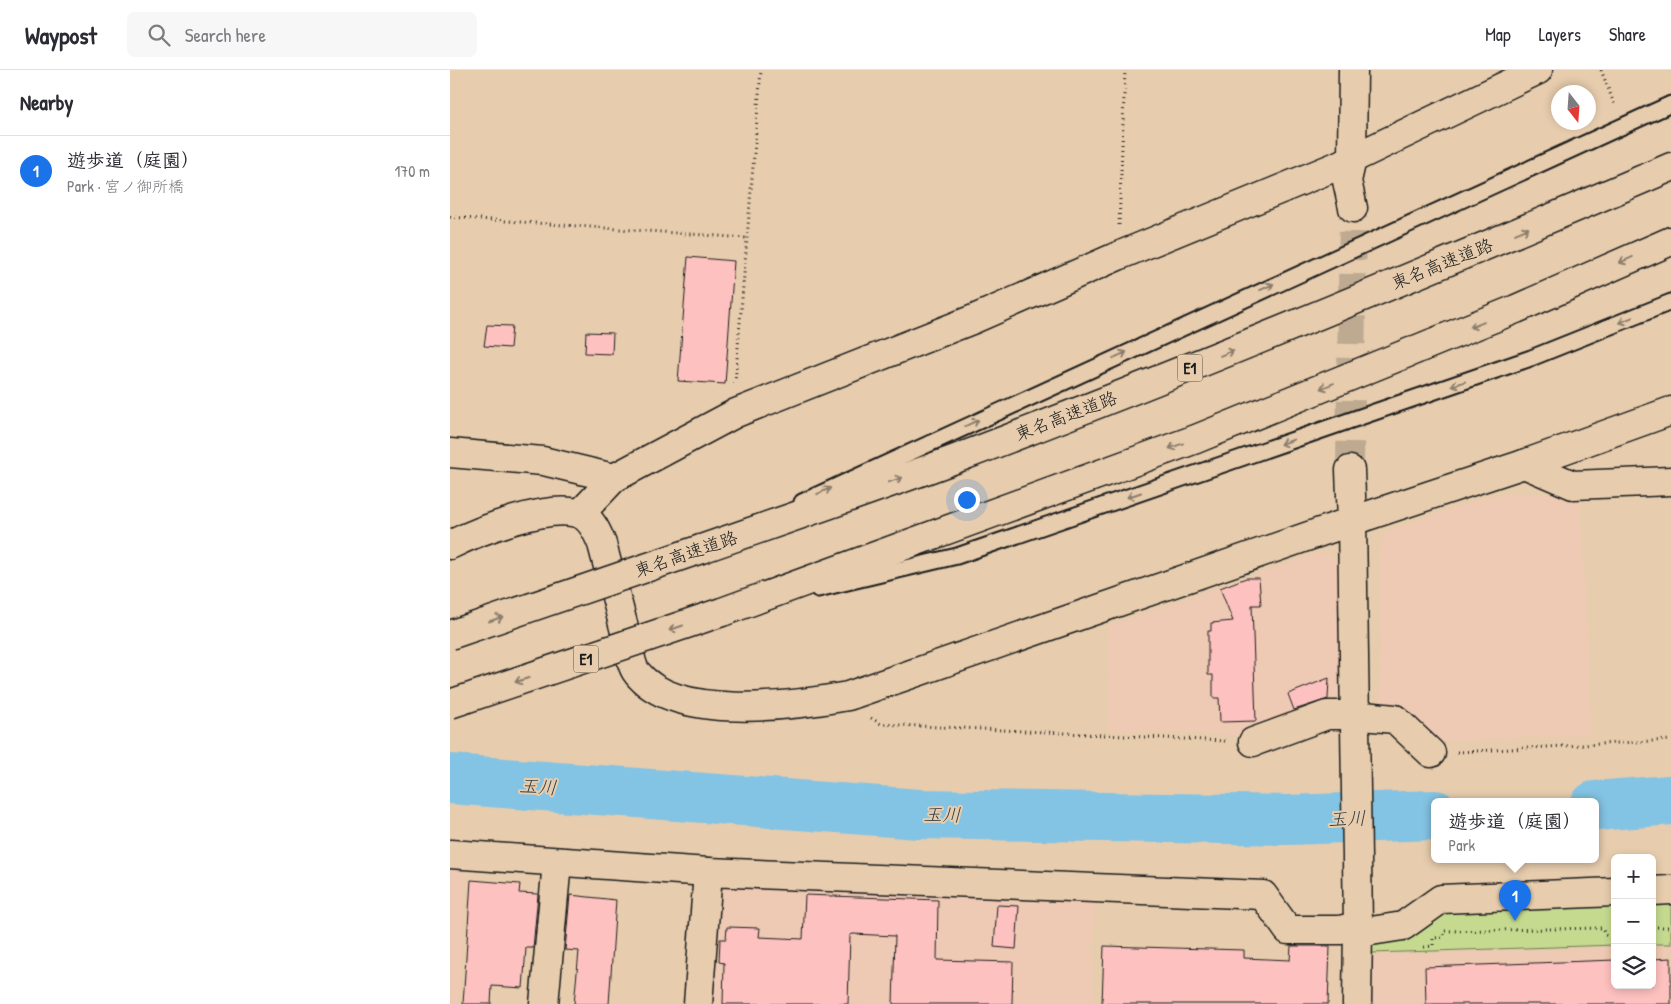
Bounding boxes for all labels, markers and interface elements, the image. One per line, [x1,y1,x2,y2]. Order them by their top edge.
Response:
search box [127,12,477,57]
text: Waypost [25,19,97,51]
icon: search [145,21,173,49]
text: Search here [185,22,266,48]
text: Map [1485,22,1511,47]
text: Layers [1539,22,1581,47]
text: Share [1609,22,1646,47]
north arrow [1551,85,1596,130]
text: Nearby [20,88,73,117]
text: 遊歩道（庭園） [67,147,200,173]
text: 1 [33,160,39,182]
text: 170 m [395,160,430,182]
text: Park · 宮ノ御所橋 [67,175,184,197]
one-way arrow [1515,225,1530,234]
street label: 東名高速道路 [1387,232,1497,295]
one-way arrow [1619,256,1634,266]
one-way arrow [1259,282,1274,291]
one-way arrow [1619,316,1634,325]
one-way arrow [1470,321,1485,330]
one-way arrow [1219,347,1234,357]
one-way arrow [1112,350,1127,360]
road number: E1 [1178,354,1202,382]
one-way arrow [1450,379,1466,389]
one-way arrow [1320,382,1335,391]
street label: 東名高速道路 [1011,385,1121,447]
one-way arrow [964,418,979,428]
one-way arrow [1280,438,1296,447]
one-way arrow [1169,442,1184,451]
one-way arrow [887,475,903,484]
one-way arrow [816,486,831,495]
your location [954,487,980,513]
one-way arrow [1126,491,1142,500]
street label: 東名高速道路 [631,524,741,583]
one-way arrow [488,614,504,624]
one-way arrow [669,624,685,633]
road number: E1 [574,646,598,672]
one-way arrow [515,676,531,686]
water label: 玉川 [518,772,558,800]
popup [1431,798,1599,863]
water label: 玉川 [923,801,961,827]
water label: 玉川 [1328,804,1366,832]
text: 遊歩道（庭園） [1448,808,1582,834]
text: Park [1448,834,1475,856]
map controls [1611,854,1656,989]
button: + [1611,854,1656,899]
pin: 1 [1499,880,1531,921]
button: − [1611,899,1656,944]
button: layers [1611,944,1656,989]

